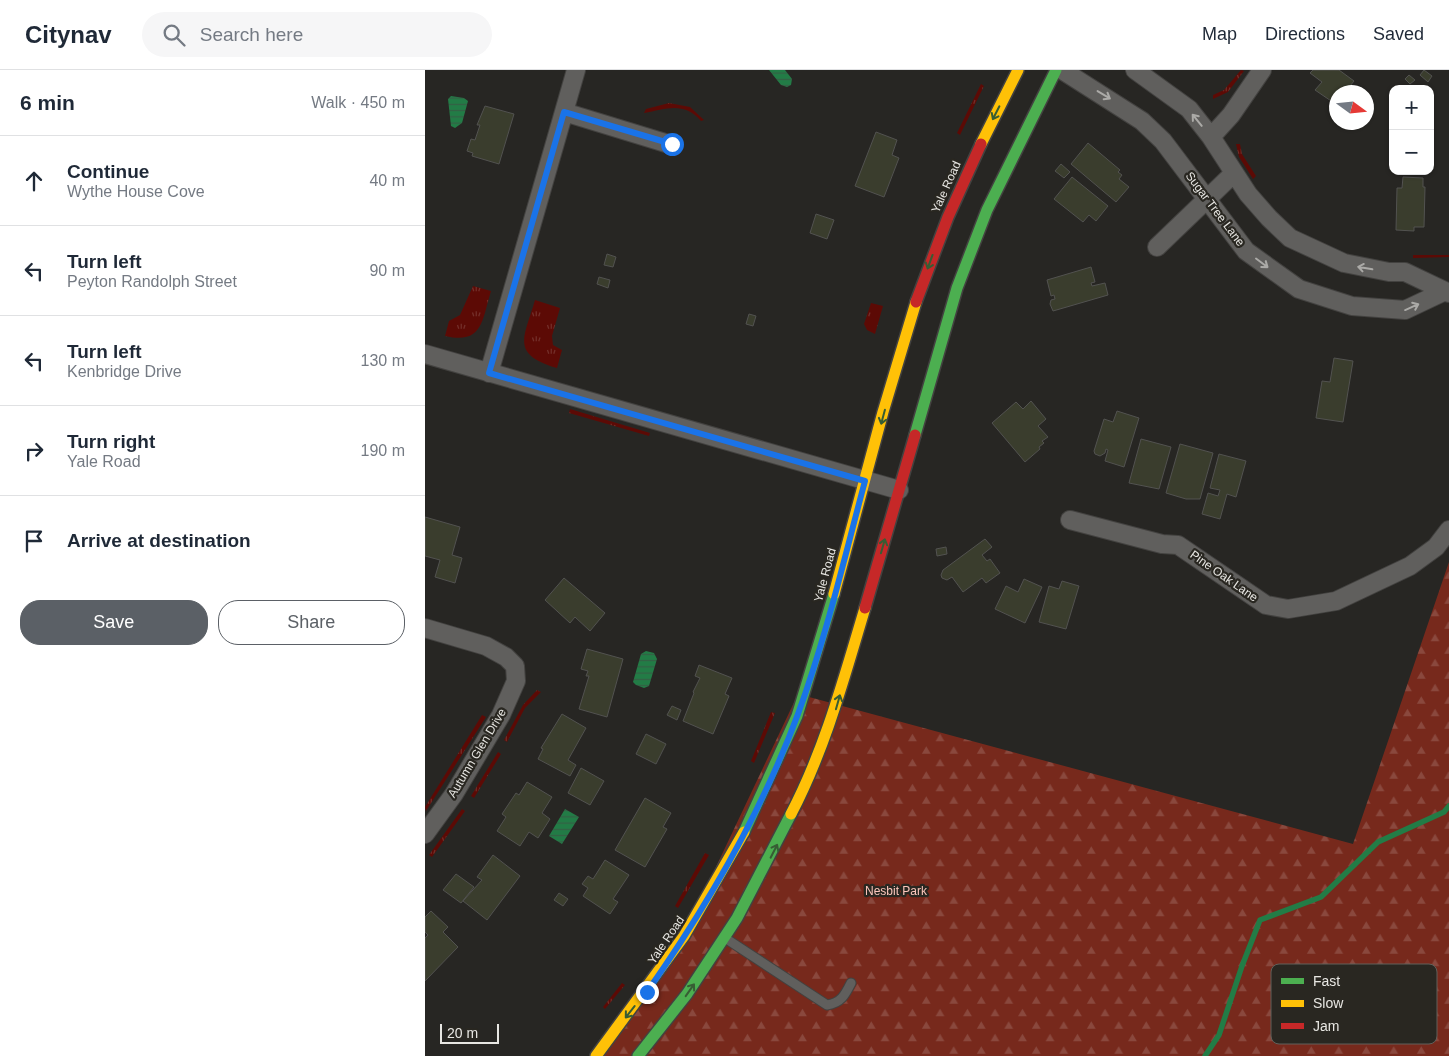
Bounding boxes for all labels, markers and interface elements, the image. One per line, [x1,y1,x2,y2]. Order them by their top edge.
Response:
search box [142,12,492,57]
text: Citynav [25,21,112,48]
icon: search [160,21,188,49]
text: Search here [200,24,303,45]
text: Map [1202,24,1237,44]
text: Directions [1265,24,1345,44]
text: Saved [1373,24,1424,44]
north arrow [1329,85,1374,130]
map controls [1389,85,1434,175]
button: + [1389,85,1434,130]
text: 6 min [20,91,75,114]
one-way arrow [1097,91,1111,101]
text: Walk · 450 m [311,94,405,111]
one-way arrow [991,106,1001,121]
one-way arrow [1192,113,1203,126]
button: − [1389,130,1434,175]
route start [661,133,684,156]
street label: Yale Road [928,159,964,215]
text: Continue [67,161,149,182]
icon: ahead [20,167,48,195]
street label: Sugar Tree Lane [1183,169,1248,249]
text: 40 m [369,172,405,189]
text: Wythe House Cove [67,183,205,200]
text: Turn left [67,251,142,272]
one-way arrow [925,254,934,269]
icon: left [20,257,48,285]
one-way arrow [1255,258,1269,268]
text: 90 m [369,262,405,279]
one-way arrow [1358,262,1374,272]
text: Peyton Randolph Street [67,273,237,290]
one-way arrow [1404,301,1419,311]
text: Turn left [67,341,142,362]
icon: left [20,347,48,375]
text: 130 m [361,352,405,369]
text: Kenbridge Drive [67,363,182,380]
one-way arrow [878,409,887,425]
text: Turn right [67,431,155,452]
icon: right [20,437,48,465]
text: 190 m [361,442,405,459]
text: Yale Road [67,453,141,470]
icon: arrive [20,527,48,555]
text: Arrive at destination [67,530,251,551]
one-way arrow [879,538,889,554]
street label: Yale Road [811,547,839,603]
street label: Pine Oak Lane [1187,547,1261,605]
button: Save [20,600,208,645]
button: Share [218,600,405,645]
one-way arrow [833,694,843,710]
street label: Autumn Glen Drive [445,706,509,800]
one-way arrow [770,844,779,859]
park label: Nesbit Park [865,884,928,898]
street label: Yale Road [645,913,687,967]
legend [1271,964,1437,1044]
text: Fast [1313,973,1340,989]
route end [636,981,659,1004]
one-way arrow [685,984,695,998]
text: Slow [1313,995,1344,1011]
one-way arrow [625,1006,636,1019]
text: Jam [1313,1018,1339,1034]
scale bar [440,1021,499,1044]
text: 20 m [447,1025,478,1041]

